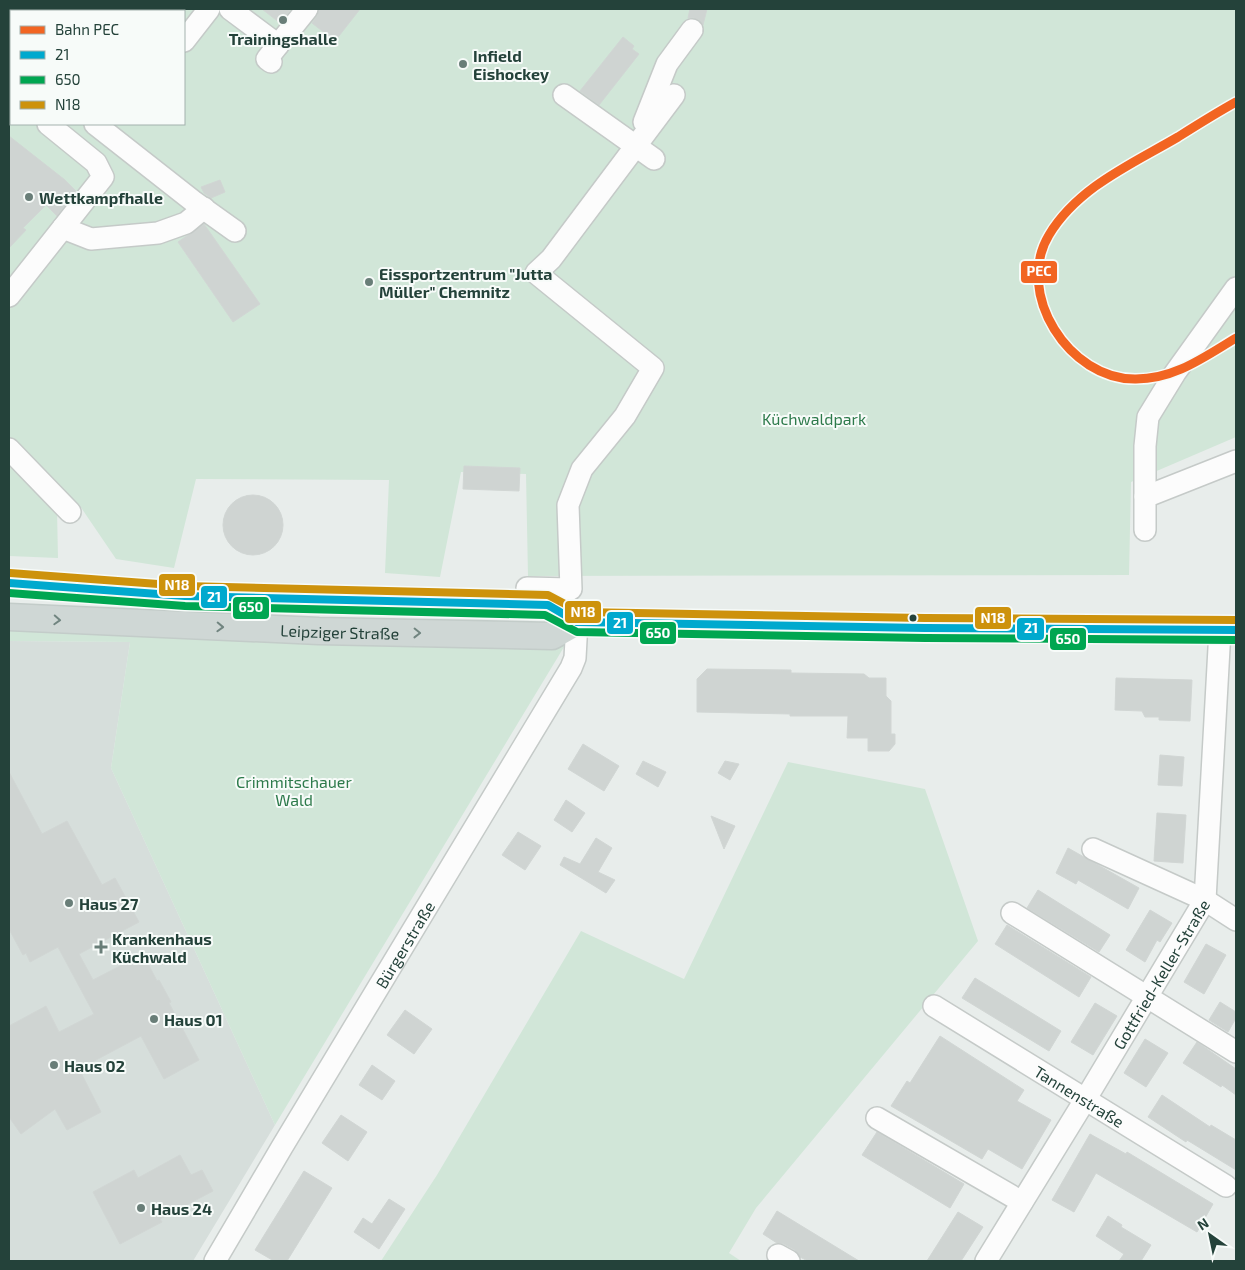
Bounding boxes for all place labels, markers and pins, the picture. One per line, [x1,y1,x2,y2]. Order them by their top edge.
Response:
marker: Trainingshalle [277,14,289,26]
place label: Trainingshalle [229,29,337,48]
place label: Infield Eishockey [473,46,549,84]
marker: Infield Eishockey [457,58,469,70]
place label: Wettkampfhalle [39,188,163,207]
marker: Wettkampfhalle [23,191,35,203]
place label: Eissportzentrum "Jutta Müller" Chemnitz [379,264,552,301]
marker: Eissportzentrum "Jutta Müller" Chemnitz [363,276,375,288]
unlabelled marker [908,613,918,623]
place label: Haus 27 [79,894,139,913]
marker: Haus 27 [63,897,75,909]
place label: Krankenhaus Küchwald [112,929,212,966]
marker: Krankenhaus Küchwald [94,940,108,954]
place label: Haus 01 [164,1010,223,1029]
marker: Haus 01 [148,1013,160,1025]
place label: Haus 02 [64,1056,125,1075]
marker: Haus 02 [48,1059,60,1071]
place label: Haus 24 [151,1199,212,1218]
marker: Haus 24 [135,1202,147,1214]

